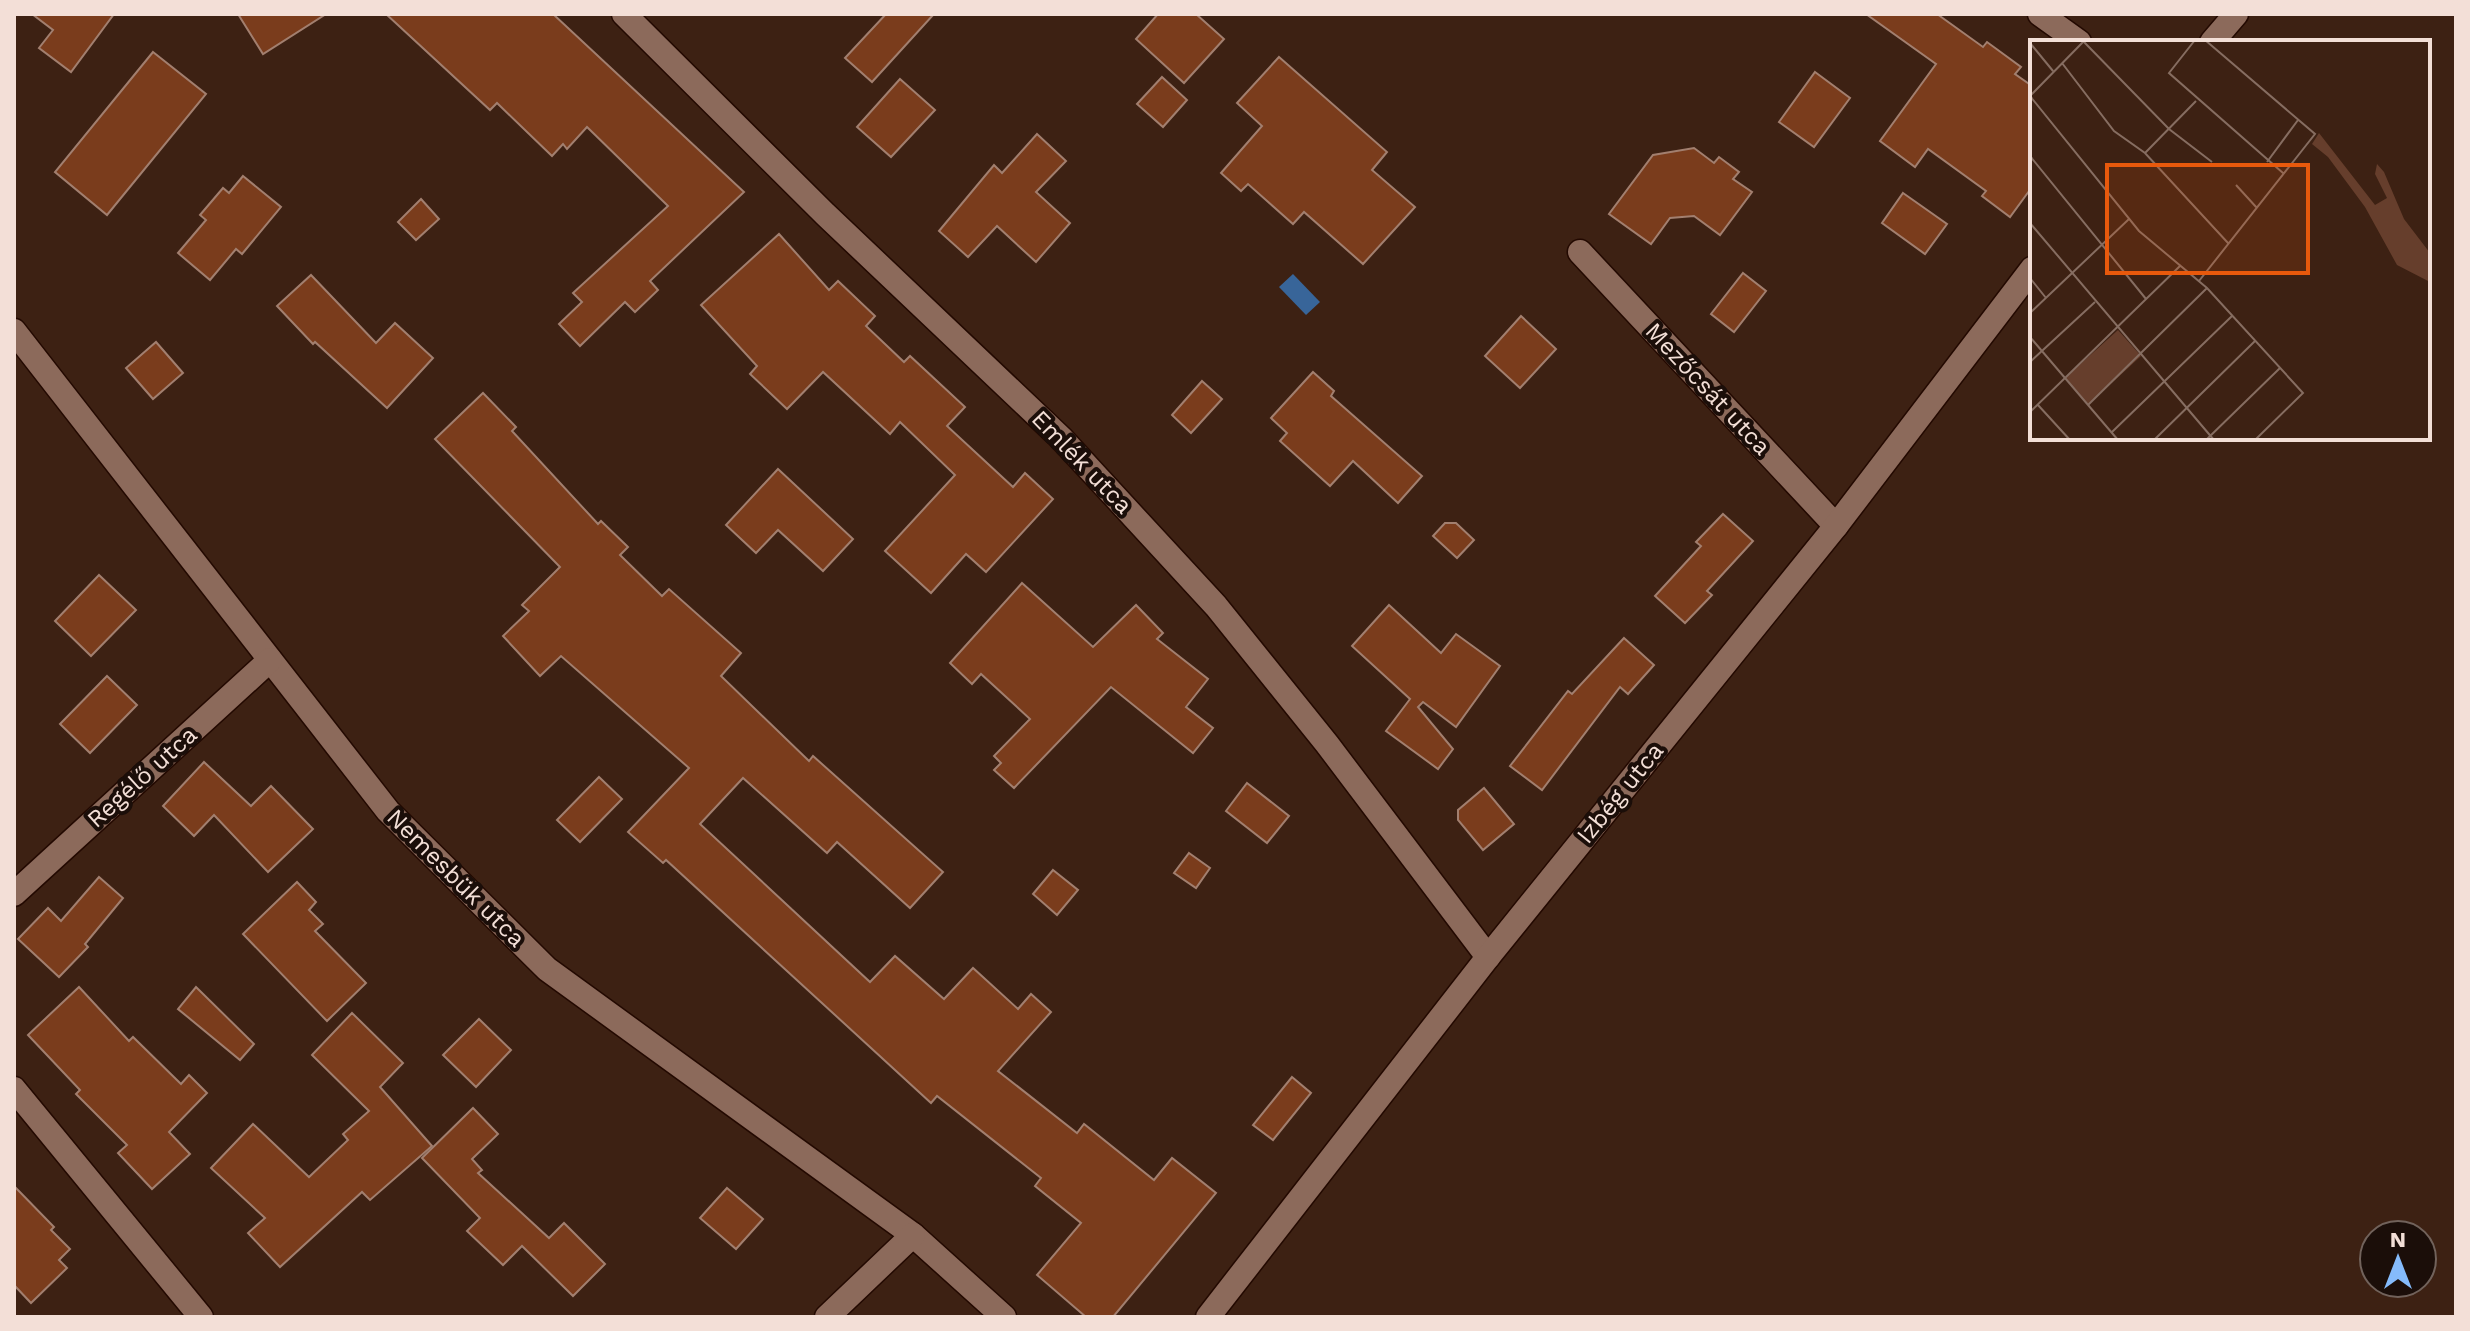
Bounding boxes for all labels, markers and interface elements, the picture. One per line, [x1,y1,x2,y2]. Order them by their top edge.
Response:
inset map [2030,40,2430,440]
street label: Mezőcsát utca [1640,317,1776,461]
street label: Emlék utca [1026,405,1138,519]
street label: Regélő utca [81,720,203,834]
street label: Izbég utca [1571,737,1669,849]
street label: Nemesbük utca [381,803,531,953]
north arrow [2358,1219,2438,1299]
text: N [2390,1227,2406,1252]

